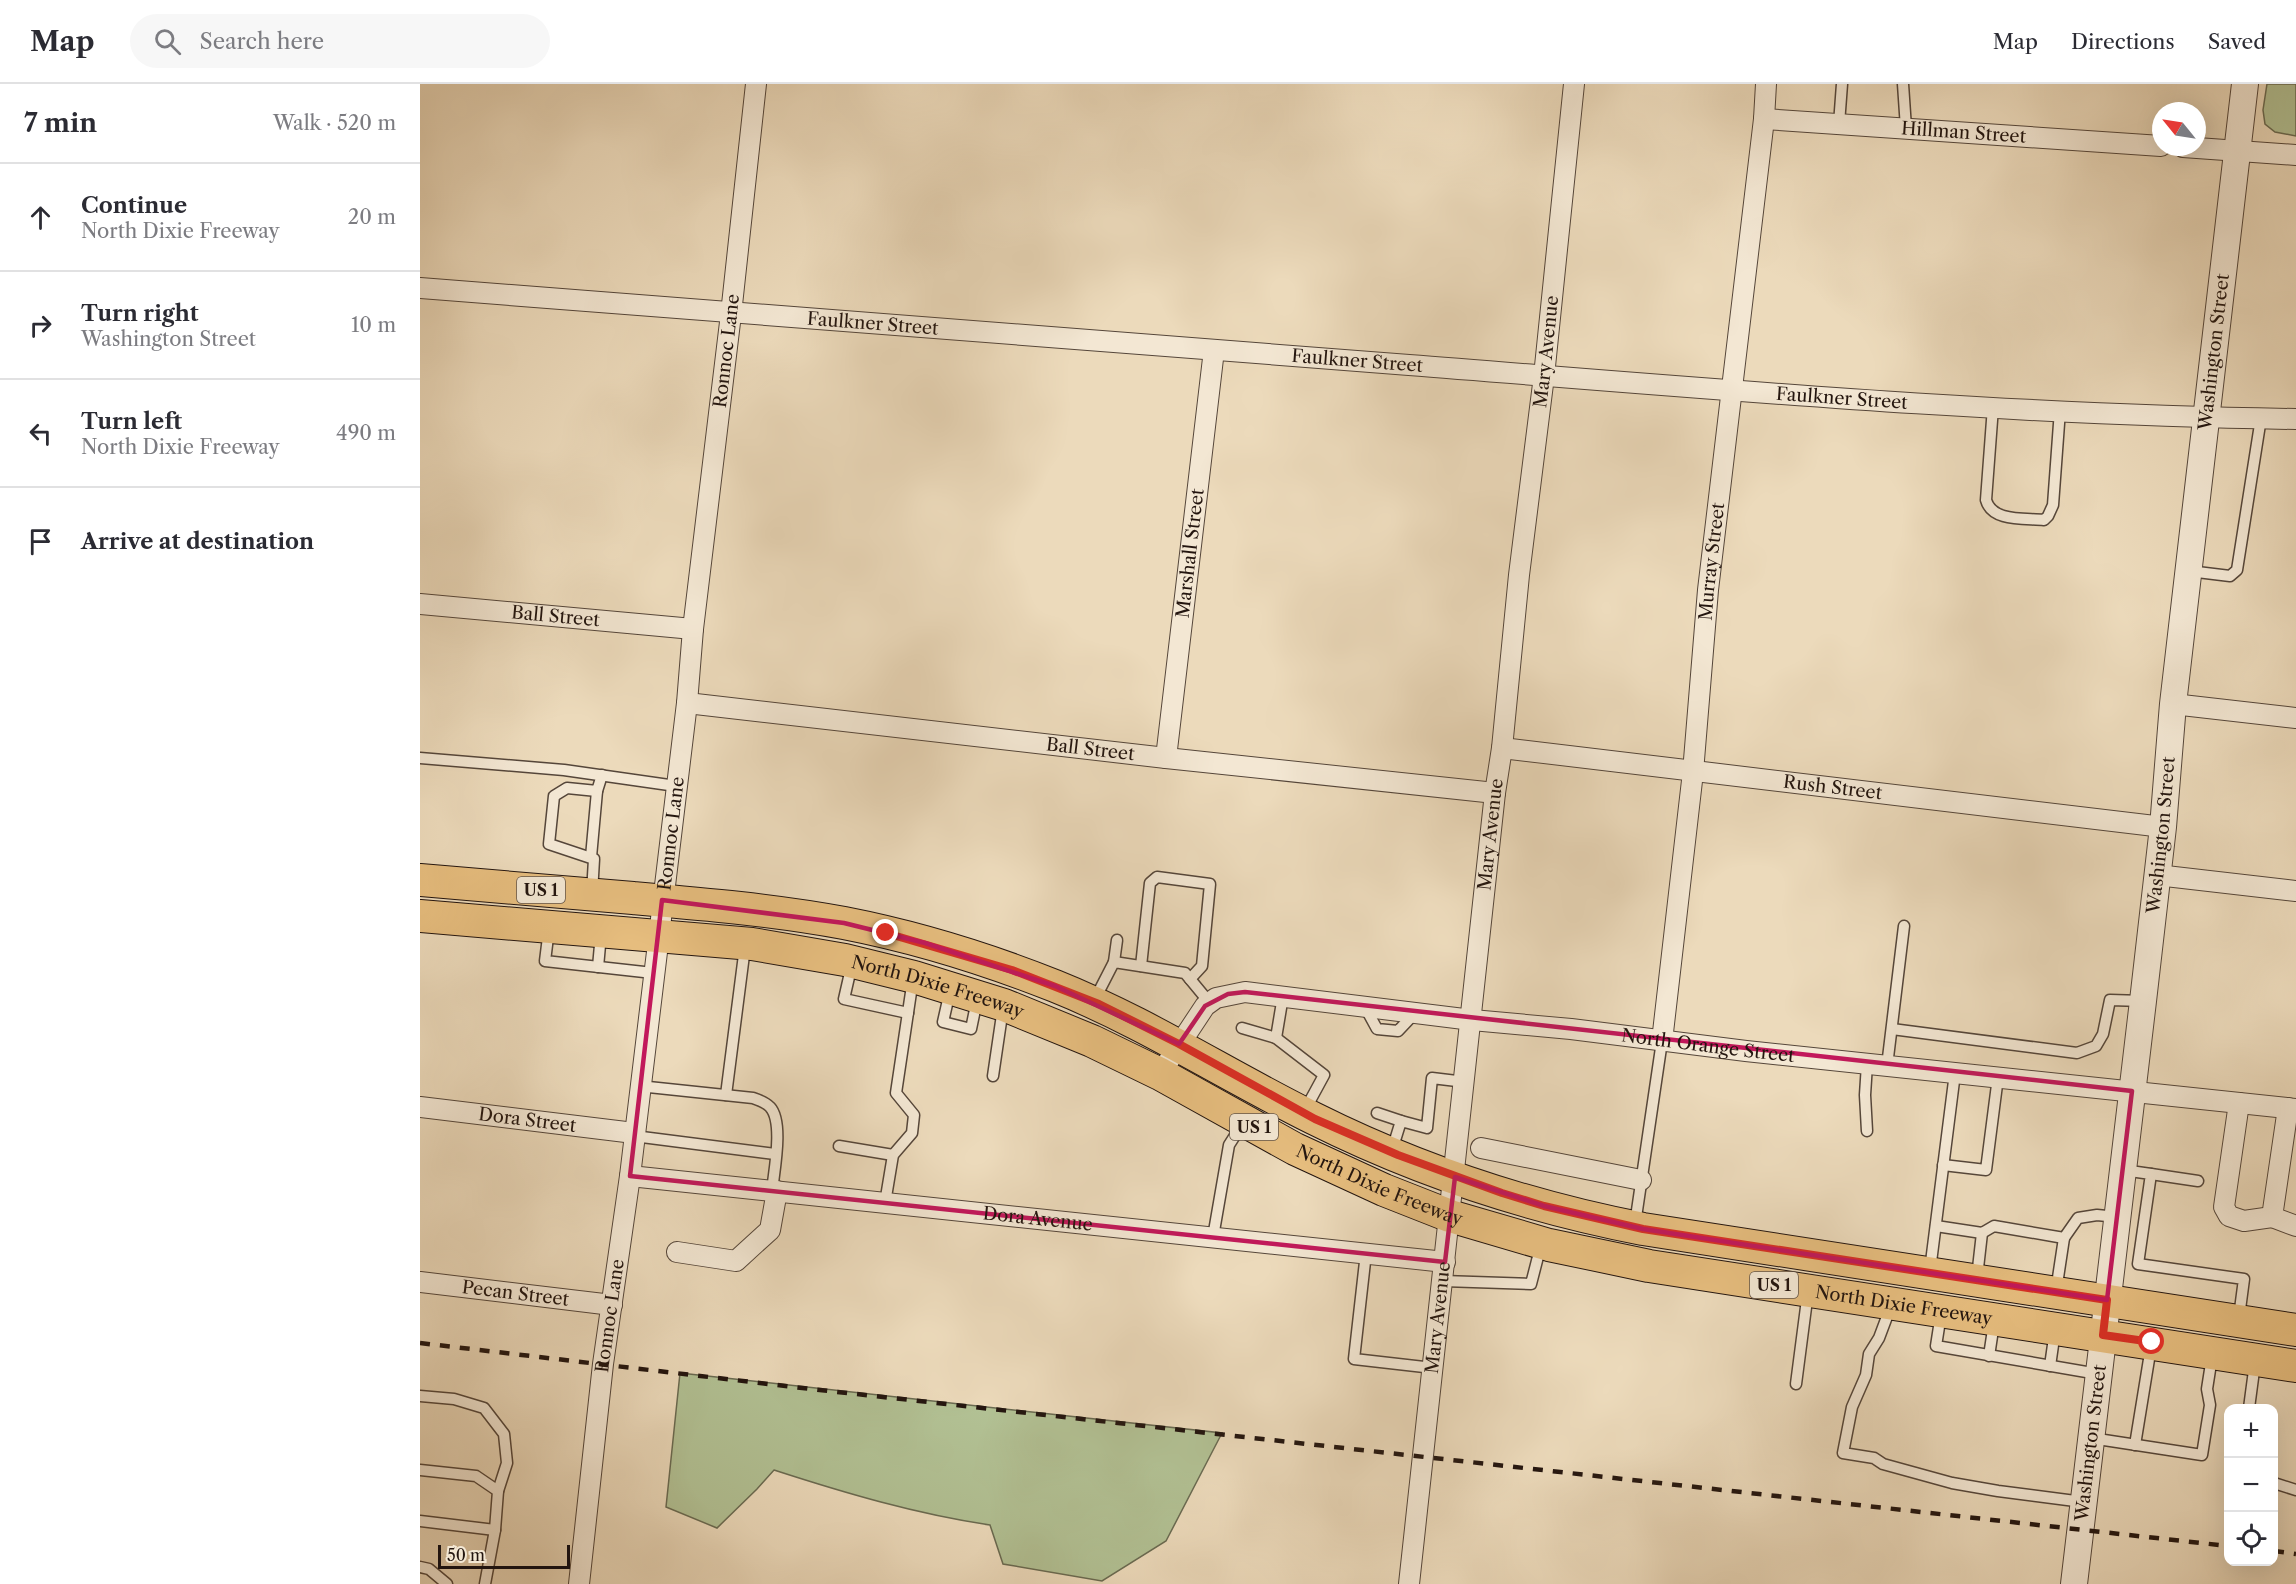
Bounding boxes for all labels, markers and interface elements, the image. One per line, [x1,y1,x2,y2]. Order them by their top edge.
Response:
search box [130,14,550,68]
text: Map [30,24,94,58]
icon: search [151,25,184,58]
text: Search here [199,28,324,55]
text: Map [1993,29,2038,54]
text: Directions [2071,29,2175,54]
text: Saved [2208,29,2266,54]
north arrow [2152,102,2206,156]
text: 7 min [24,107,97,139]
text: Walk · 520 m [273,111,396,135]
street label: Hillman Street [1900,117,2027,148]
text: Continue [81,192,187,219]
icon: ahead [24,201,57,234]
text: 20 m [348,205,396,229]
text: North Dixie Freeway [81,219,280,243]
street label: Washington Street [2194,272,2234,433]
street label: Ronnoc Lane [709,293,744,409]
street label: Mary Avenue [1529,295,1563,409]
text: Turn right [81,300,199,327]
street label: Faulkner Street [806,308,940,340]
icon: right [24,309,57,342]
text: 10 m [351,313,396,337]
text: Washington Street [81,327,256,351]
street label: Faulkner Street [1291,345,1424,377]
street label: Faulkner Street [1775,383,1909,414]
text: Turn left [81,408,182,435]
icon: left [24,417,57,450]
text: 490 m [336,421,396,445]
text: North Dixie Freeway [81,435,280,459]
street label: Marshall Street [1172,487,1209,619]
street label: Murray Street [1695,501,1729,621]
icon: arrive [24,525,57,558]
text: Arrive at destination [81,528,314,555]
street label: Ball Street [510,601,601,631]
street label: Ball Street [1045,733,1136,765]
street label: Washington Street [2142,755,2180,916]
street label: Rush Street [1782,771,1884,804]
street label: Ronnoc Lane [653,775,689,892]
street label: Mary Avenue [1473,777,1508,892]
road number: US 1 [517,877,565,903]
route end [872,919,898,945]
street label: North Dixie Freeway [849,951,1028,1023]
street label: North Orange Street [1620,1024,1796,1067]
street label: Dora Street [477,1103,578,1137]
road number: US 1 [1230,1114,1278,1140]
street label: North Dixie Freeway [1293,1140,1466,1230]
street label: Dora Avenue [982,1202,1094,1236]
street label: Ronnoc Lane [591,1258,629,1374]
street label: Mary Avenue [1421,1260,1455,1375]
road number: US 1 [1750,1272,1798,1298]
street label: Pecan Street [461,1276,571,1311]
street label: North Dixie Freeway [1814,1281,1995,1330]
route start [2138,1328,2164,1354]
street label: Washington Street [2070,1363,2111,1524]
map controls [2224,1404,2278,1566]
button: + [2224,1404,2278,1458]
button: − [2224,1458,2278,1512]
button: locate [2224,1512,2278,1566]
scale bar [438,1542,570,1570]
text: 50 m [447,1545,485,1565]

